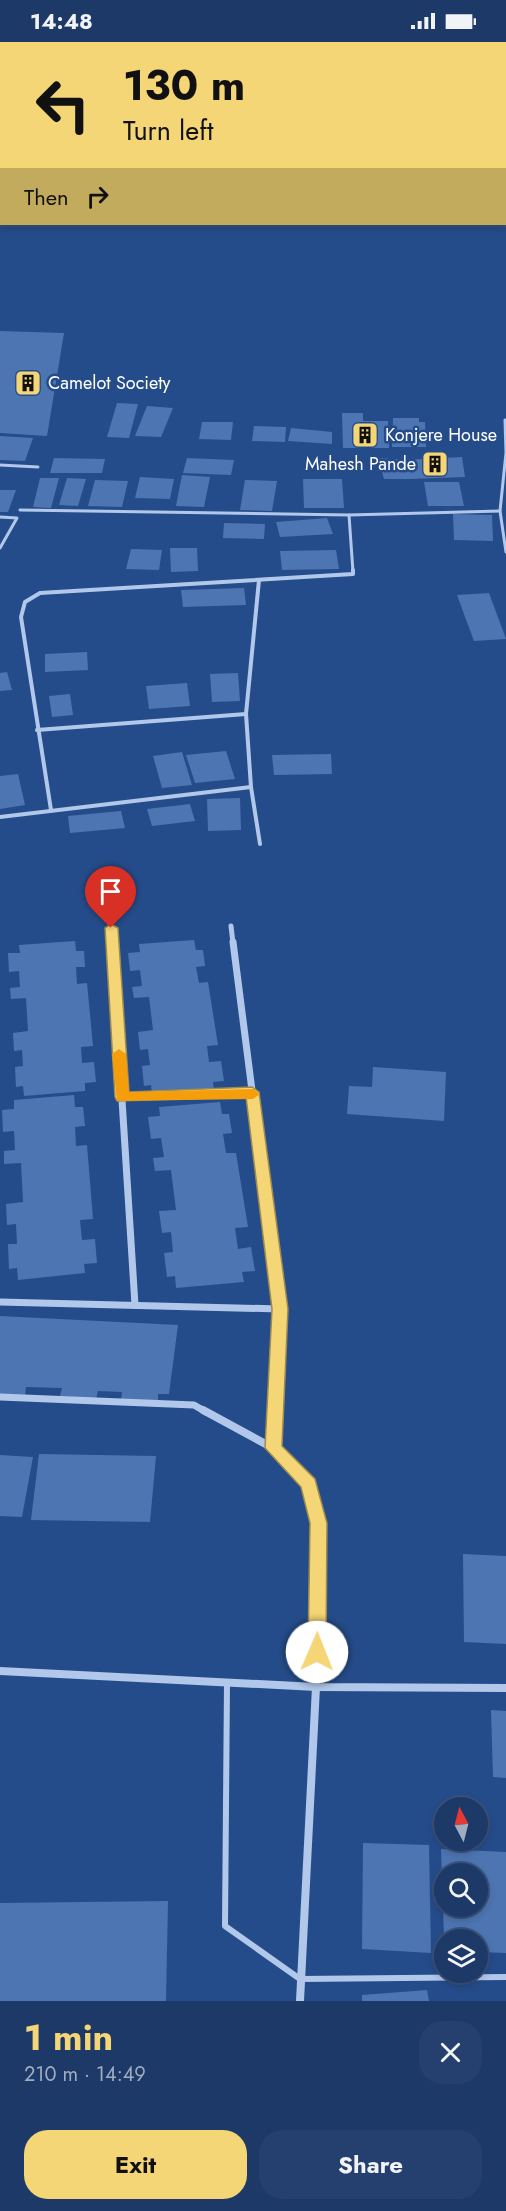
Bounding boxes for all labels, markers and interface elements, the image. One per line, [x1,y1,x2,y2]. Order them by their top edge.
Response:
text: 14:48 [30,5,93,37]
text: 130 m [123,55,245,116]
icon: left [24,66,102,144]
text: Turn left [123,111,213,150]
icon: right [81,180,114,213]
text: Then [24,181,69,213]
building icon: Camelot Society [13,368,43,398]
place label: Camelot Society [48,370,171,396]
building icon: Konjere House [350,420,380,450]
place label: Konjere House [385,422,497,448]
building icon: Mahesh Pande [420,449,450,479]
place label: Mahesh Pande [305,451,416,477]
pin [85,866,136,928]
icon: arrive [94,875,127,908]
position arrow [285,1620,349,1684]
north arrow [434,1797,488,1851]
map controls [434,1797,488,1983]
button: search [434,1863,488,1917]
button: layers [434,1929,488,1983]
text: 1 min [24,2011,113,2063]
button: close [419,2021,482,2084]
text: 210 m · 14:49 [24,2060,146,2089]
button: Exit [24,2130,247,2199]
button: Share [259,2130,482,2199]

